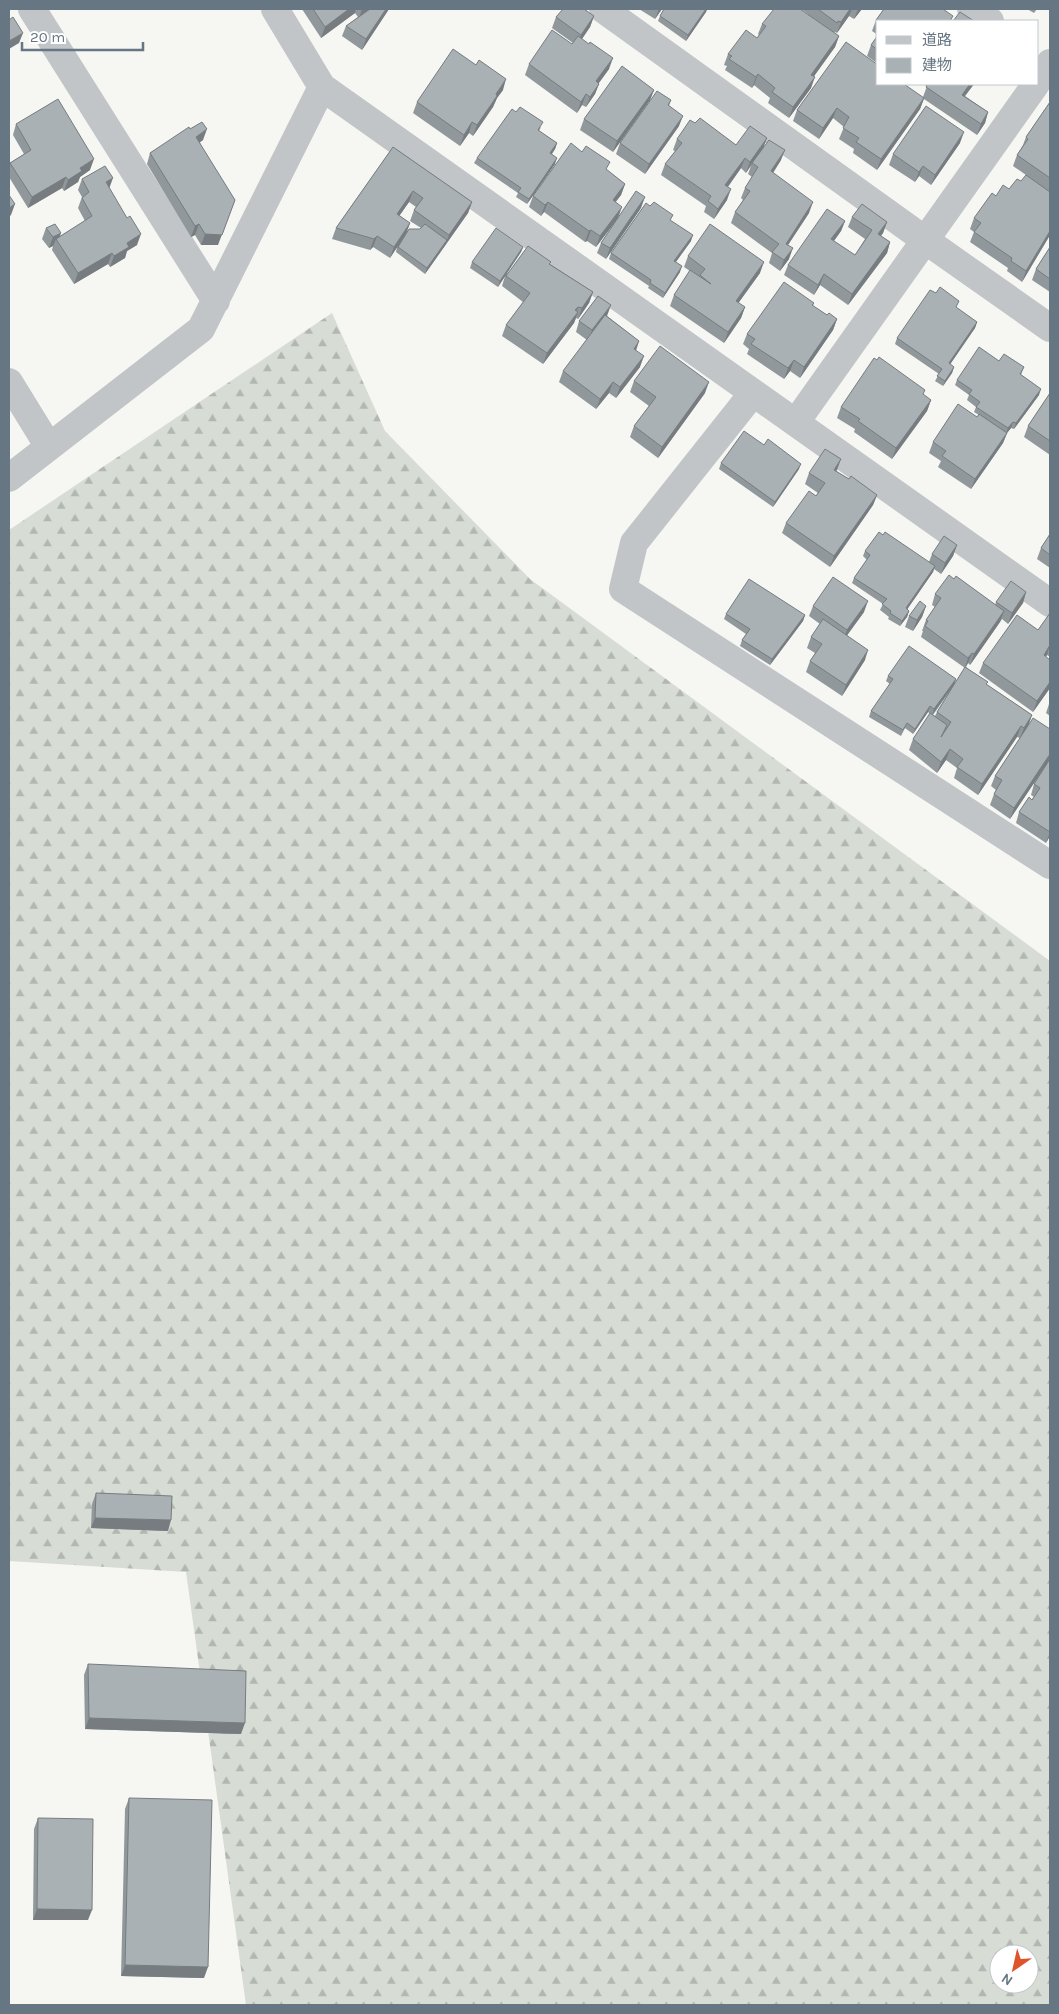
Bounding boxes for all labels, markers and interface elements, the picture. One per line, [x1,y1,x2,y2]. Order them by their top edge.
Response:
scale bar [22,20,144,52]
legend [876,20,1039,85]
text: 20 m [30,28,65,46]
text: 道路 [922,31,952,49]
text: 建物 [922,56,952,74]
north arrow [989,1944,1039,1994]
text: N [998,1970,1016,1989]

